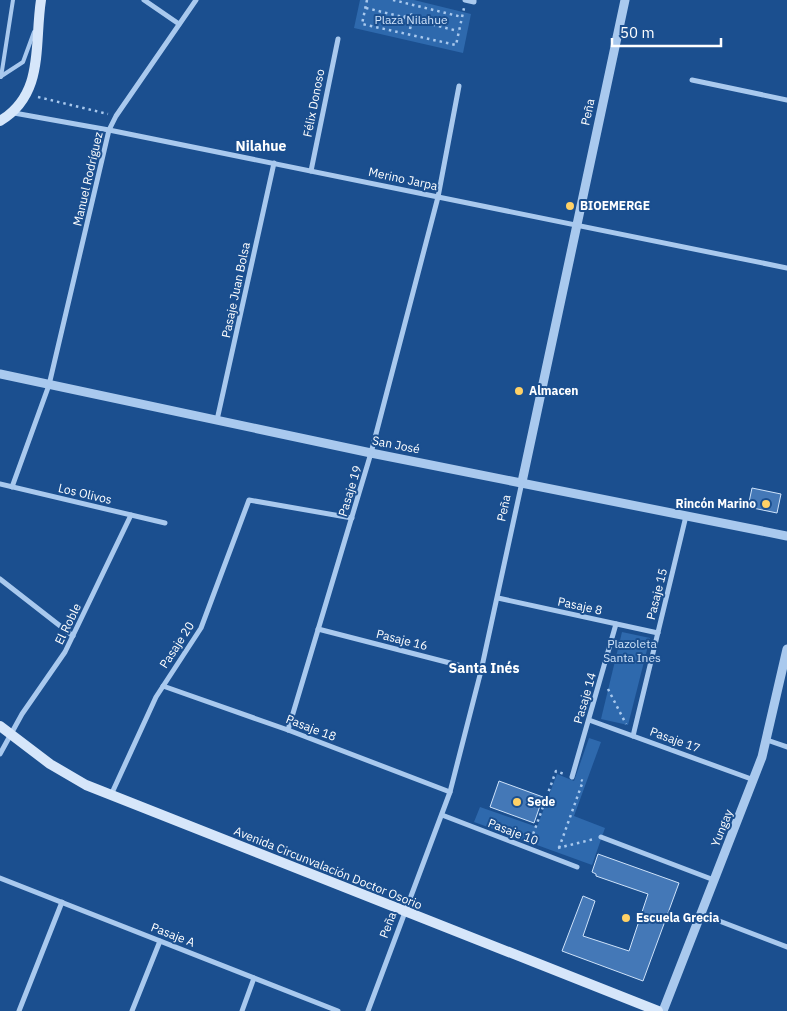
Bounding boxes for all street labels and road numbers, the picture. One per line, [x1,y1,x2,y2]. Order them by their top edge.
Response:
street label: Félix Donoso [300,67,328,138]
street label: Peña [577,97,598,127]
street label: Manuel Rodríguez [69,130,106,227]
street label: Merino Jarpa [367,164,440,193]
street label: Pasaje Juan Bolsa [218,240,253,339]
street label: San José [371,433,422,457]
street label: Pasaje 19 [335,463,364,518]
street label: Los Olivos [57,480,113,507]
street label: Peña [493,493,514,523]
street label: Pasaje 15 [643,567,670,621]
street label: Pasaje 8 [556,593,604,618]
street label: El Roble [51,600,84,647]
street label: Pasaje 20 [156,619,197,671]
street label: Pasaje 16 [375,626,429,653]
street label: Pasaje 14 [570,670,599,725]
street label: Pasaje 18 [284,711,338,744]
street label: Pasaje 17 [648,723,702,756]
street label: Yungay [707,807,736,849]
street label: Pasaje 10 [486,815,540,848]
street label: Avenida Circunvalación Doctor Osorio [232,823,425,912]
street label: Peña [376,909,400,940]
street label: Pasaje A [149,919,198,950]

